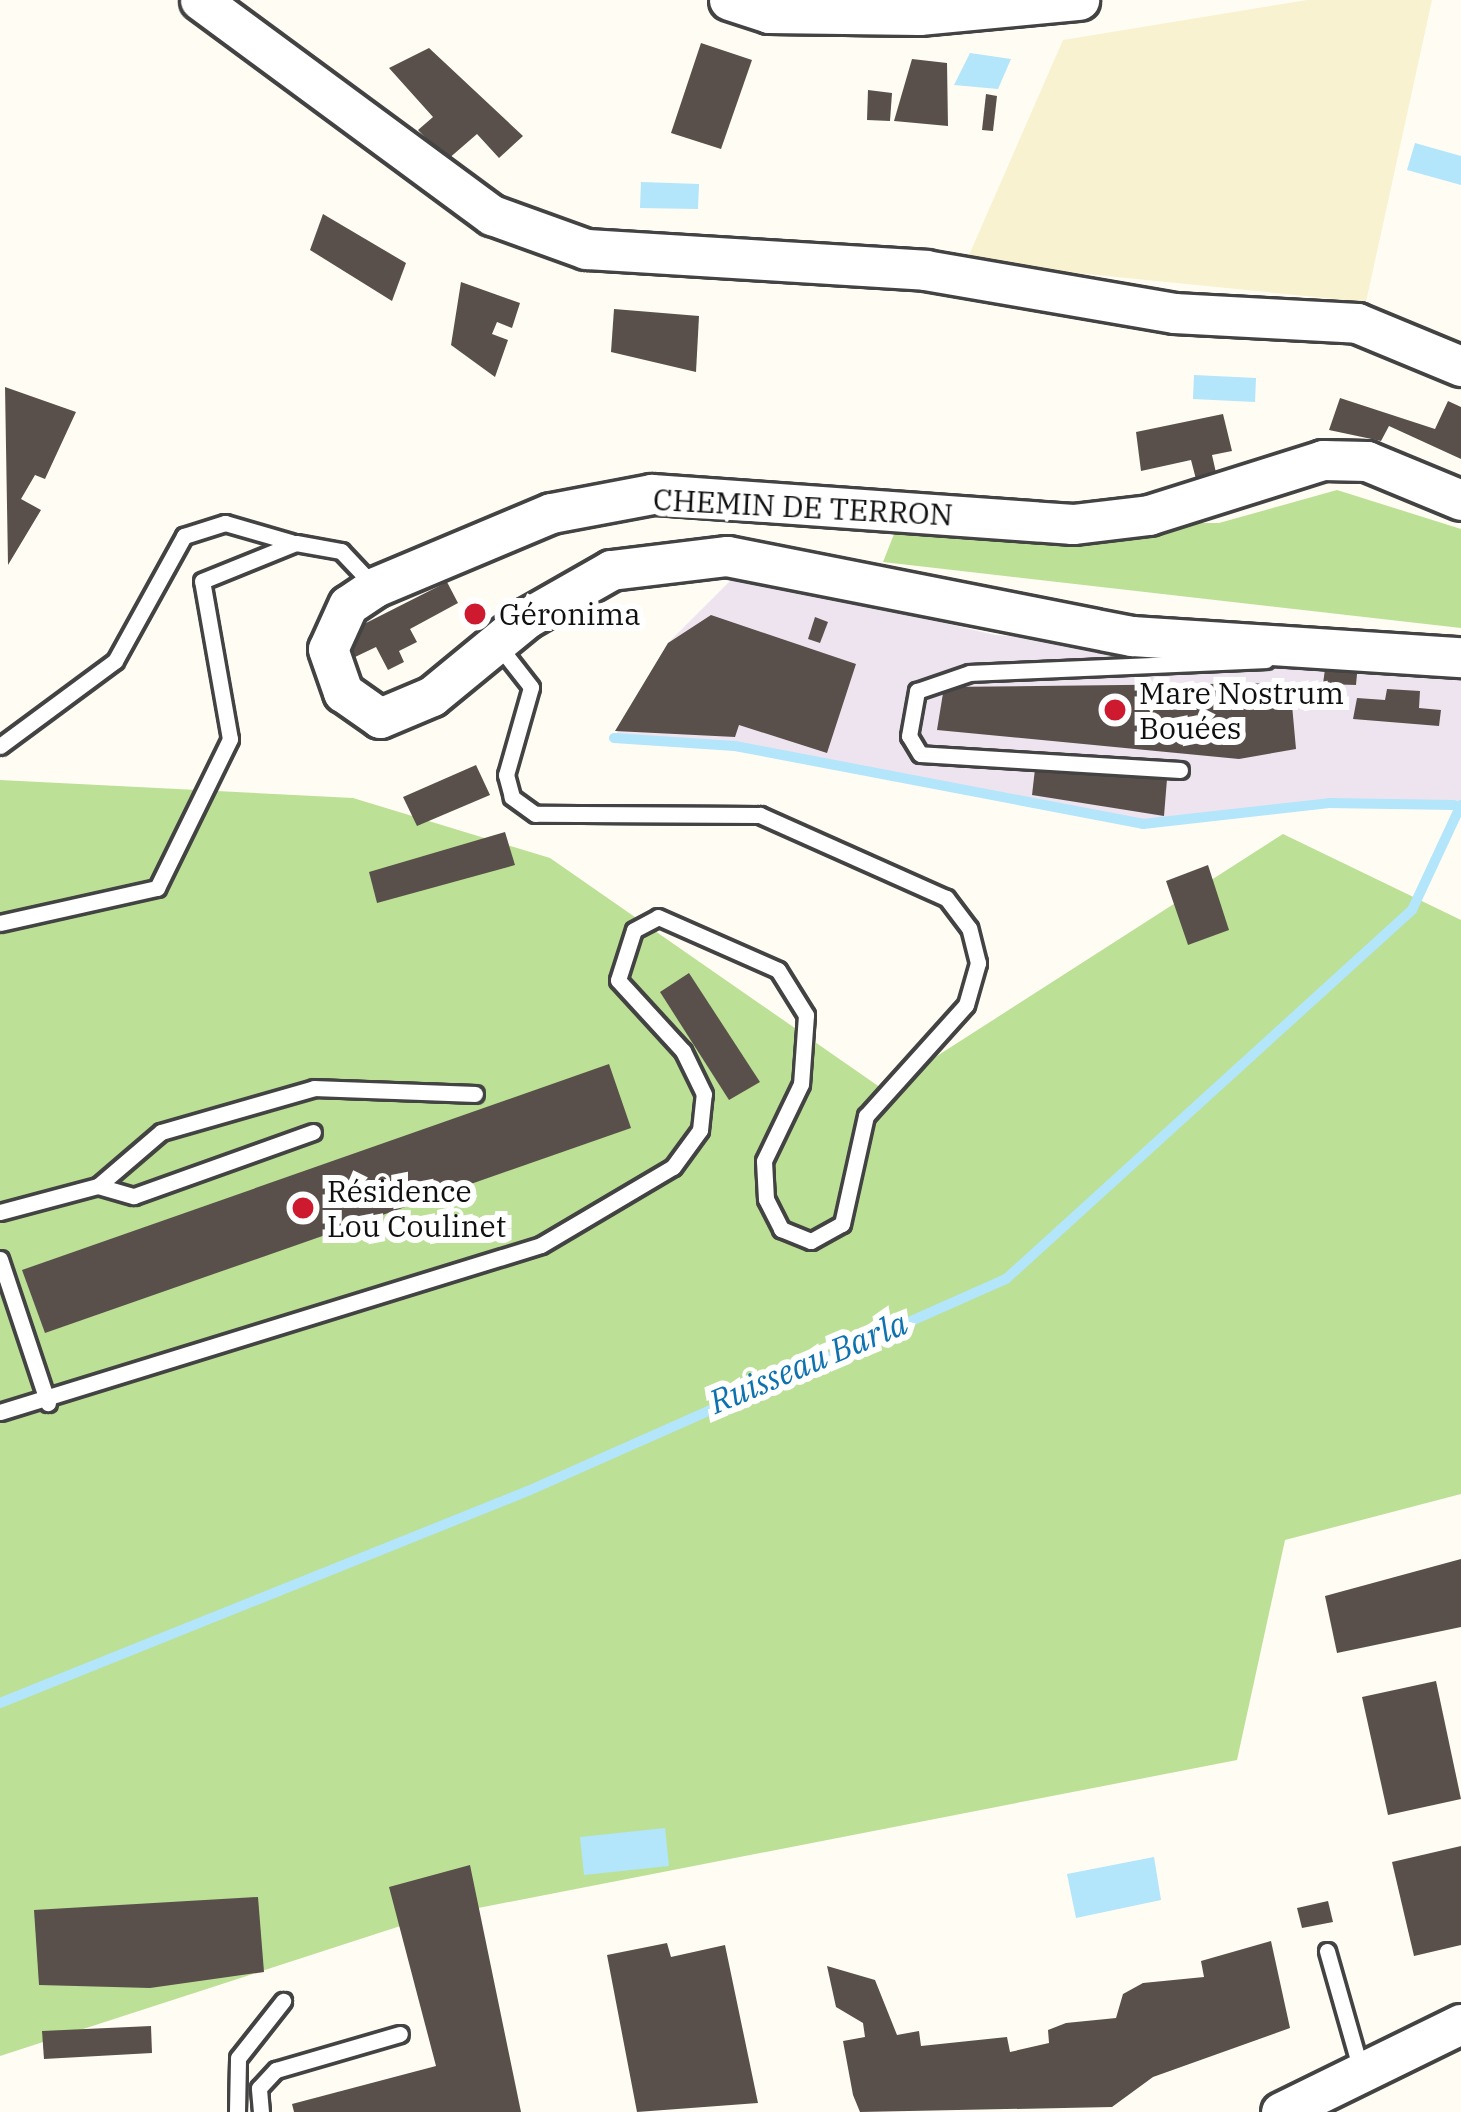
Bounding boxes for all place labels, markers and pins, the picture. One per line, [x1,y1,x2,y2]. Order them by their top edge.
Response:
place label: Géronima [499,596,641,632]
marker: Géronima [462,601,488,627]
place label: Mare Nostrum Bouées [1139,675,1344,746]
marker: Mare Nostrum Bouées [1102,697,1128,723]
place label: Résidence Lou Coulinet [327,1173,506,1244]
marker: Résidence Lou Coulinet [290,1195,316,1221]

